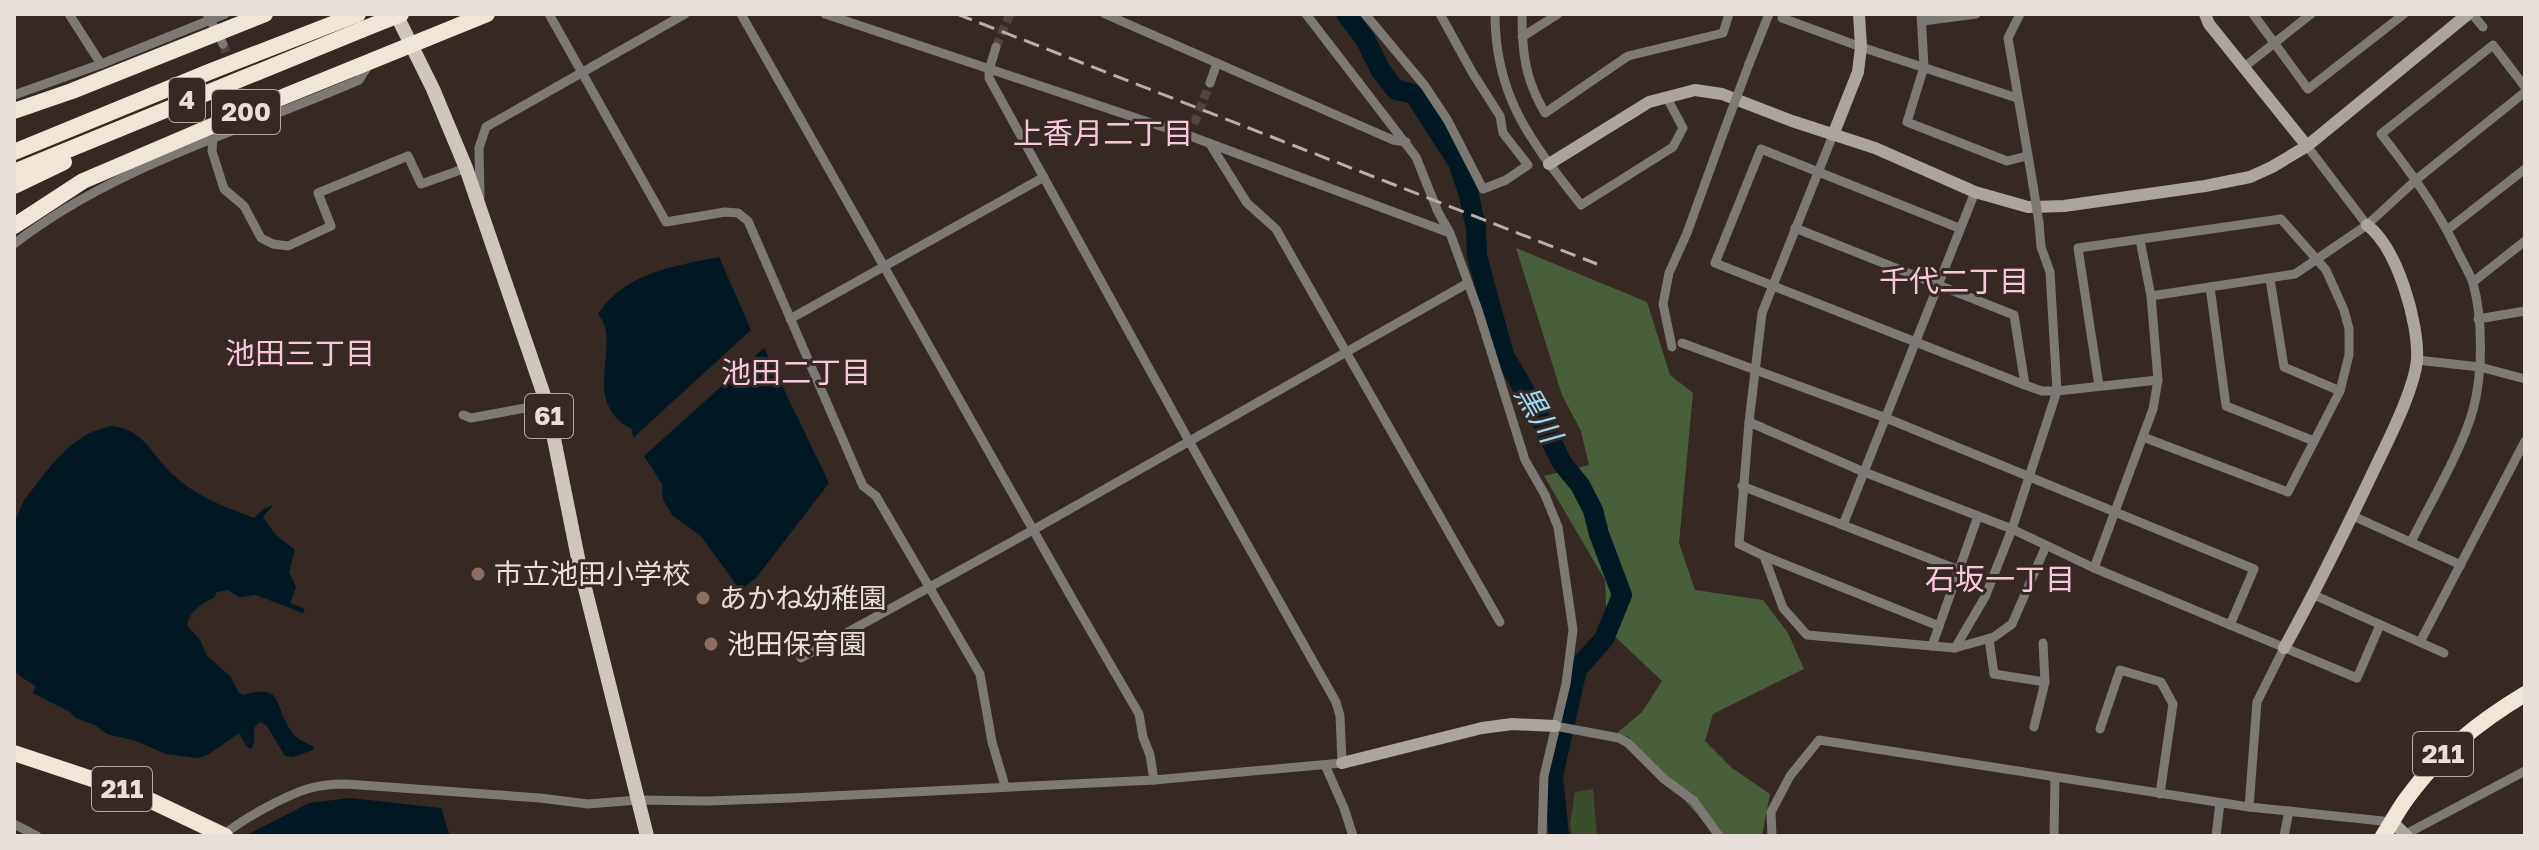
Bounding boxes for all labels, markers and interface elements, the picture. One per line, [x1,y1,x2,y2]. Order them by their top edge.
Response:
road number: 4 [169,78,205,122]
road number: 200 [212,90,280,134]
district label: 上香月二丁目 [1013,115,1193,151]
district label: 千代二丁目 [1879,263,2029,299]
district label: 池田三丁目 [225,335,375,371]
district label: 池田二丁目 [721,354,871,390]
water label: 黒川 [1508,379,1571,451]
road number: 61 [525,394,573,438]
place label: 市立池田小学校 [494,557,690,590]
district label: 石坂一丁目 [1925,561,2075,597]
marker: 市立池田小学校 [469,565,487,583]
place label: あかね幼稚園 [719,581,887,614]
marker: あかね幼稚園 [694,589,712,607]
place label: 池田保育園 [727,627,867,660]
marker: 池田保育園 [702,635,720,653]
road number: 211 [2413,732,2473,776]
road number: 211 [92,767,152,811]

